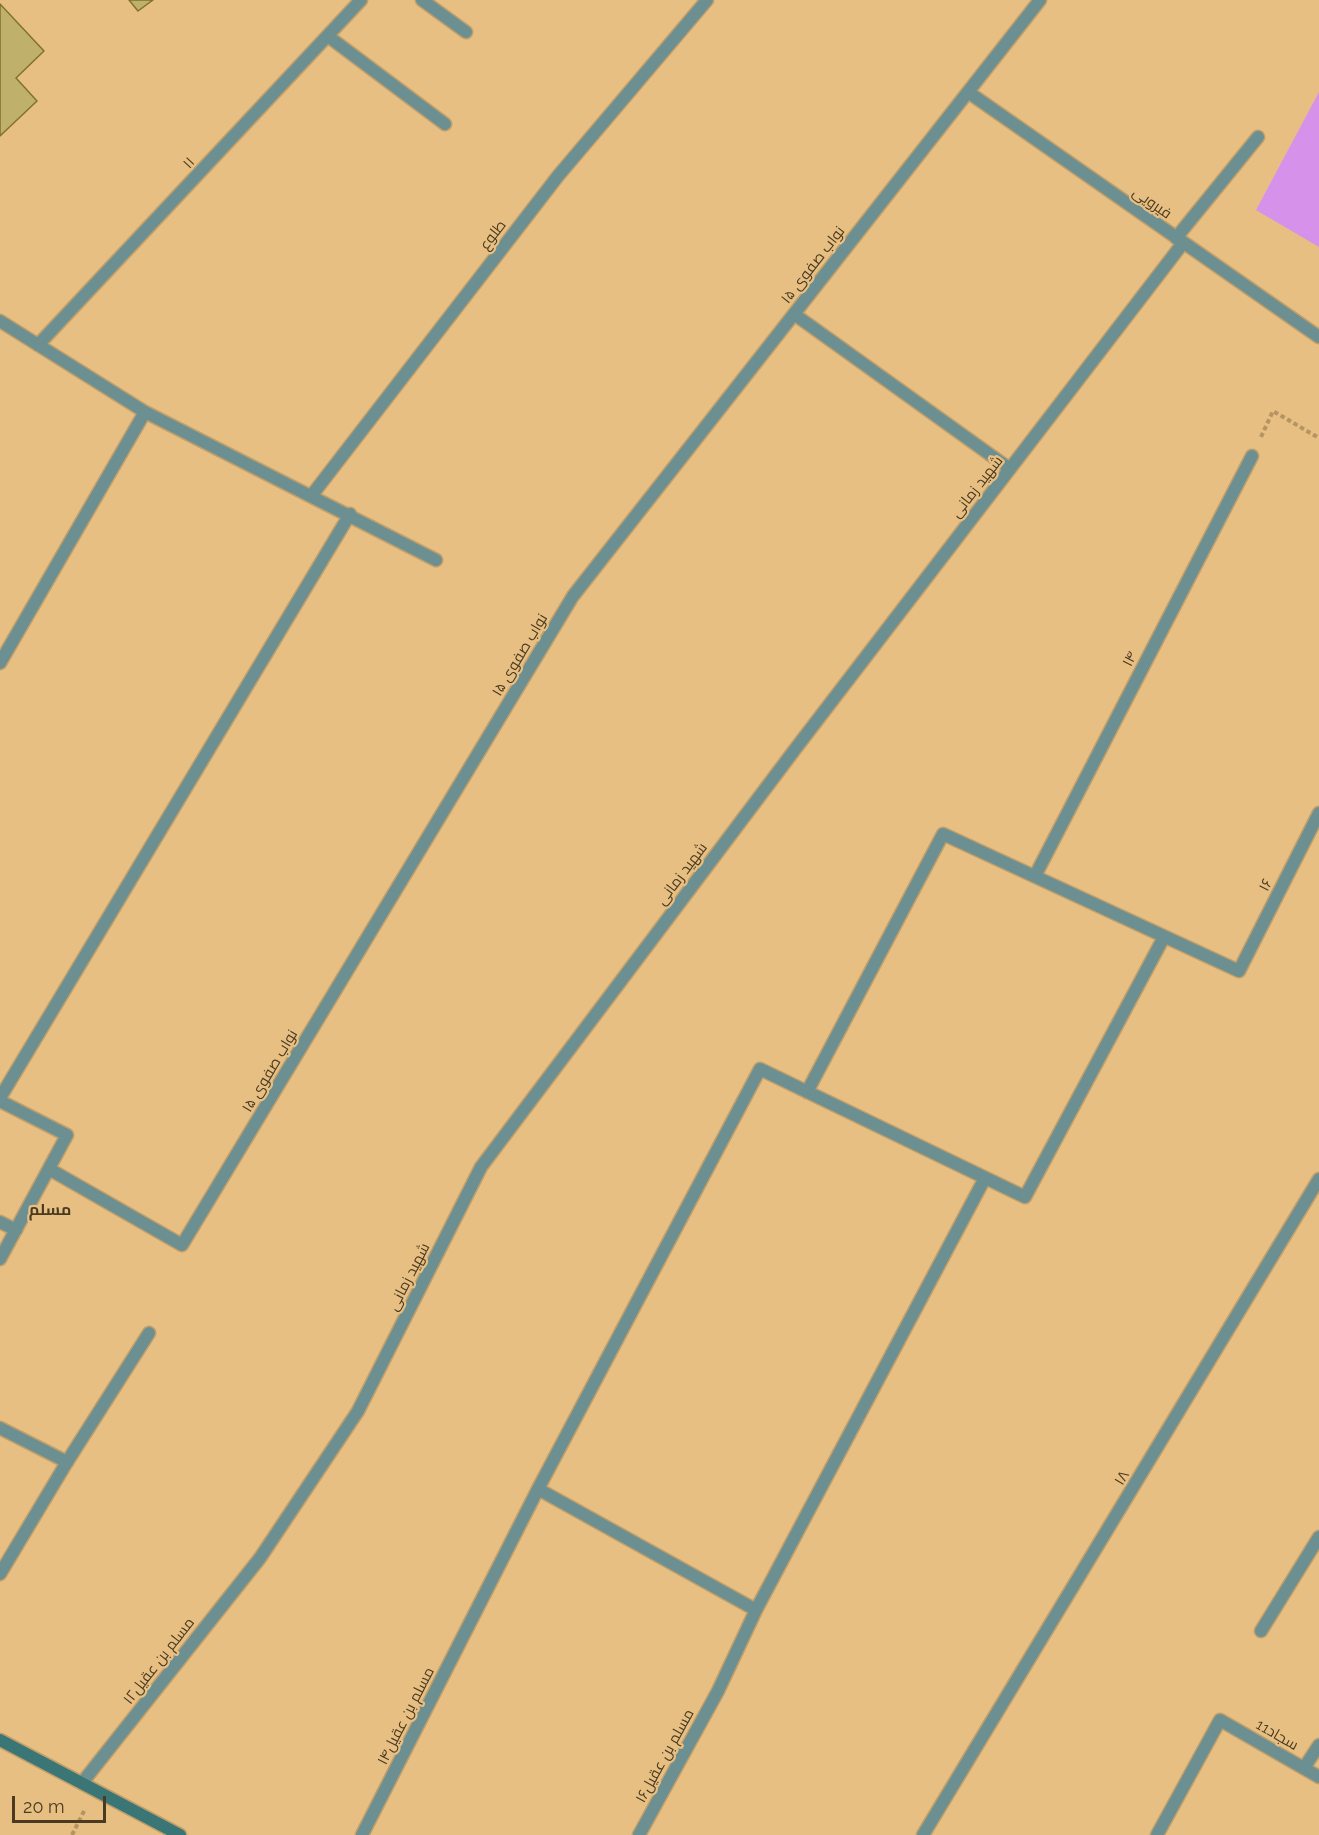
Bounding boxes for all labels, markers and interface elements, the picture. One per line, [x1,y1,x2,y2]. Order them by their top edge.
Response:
street label: ۱۱ [179,153,199,173]
street label: فیرویی [1129,183,1175,223]
street label: طلوع [476,217,510,253]
street label: نواب صفوی ۱۵ [777,223,849,307]
street label: شهید زمانی [947,452,1007,522]
street label: نواب صفوی ۱۵ [488,610,552,700]
street label: ۱۴ [1119,648,1141,670]
street label: شهید زمانی [653,839,711,909]
street label: ۱۶ [1255,876,1277,894]
street label: نواب صفوی ۱۵ [238,1026,302,1116]
district label: مسلم [29,1200,71,1220]
street label: شهید زمانی [384,1240,434,1314]
street label: ۱۸ [1111,1467,1133,1489]
street label: مسلم بن عقیل۱۲ [120,1614,198,1708]
street label: مسلم بن عقیل۱۴ [374,1664,438,1768]
street label: مسلم بن عقیل۱۶ [632,1706,698,1806]
street label: 11سجاد [1253,1716,1301,1754]
scale bar [15,1784,110,1822]
text: 20 m [23,1796,65,1817]

